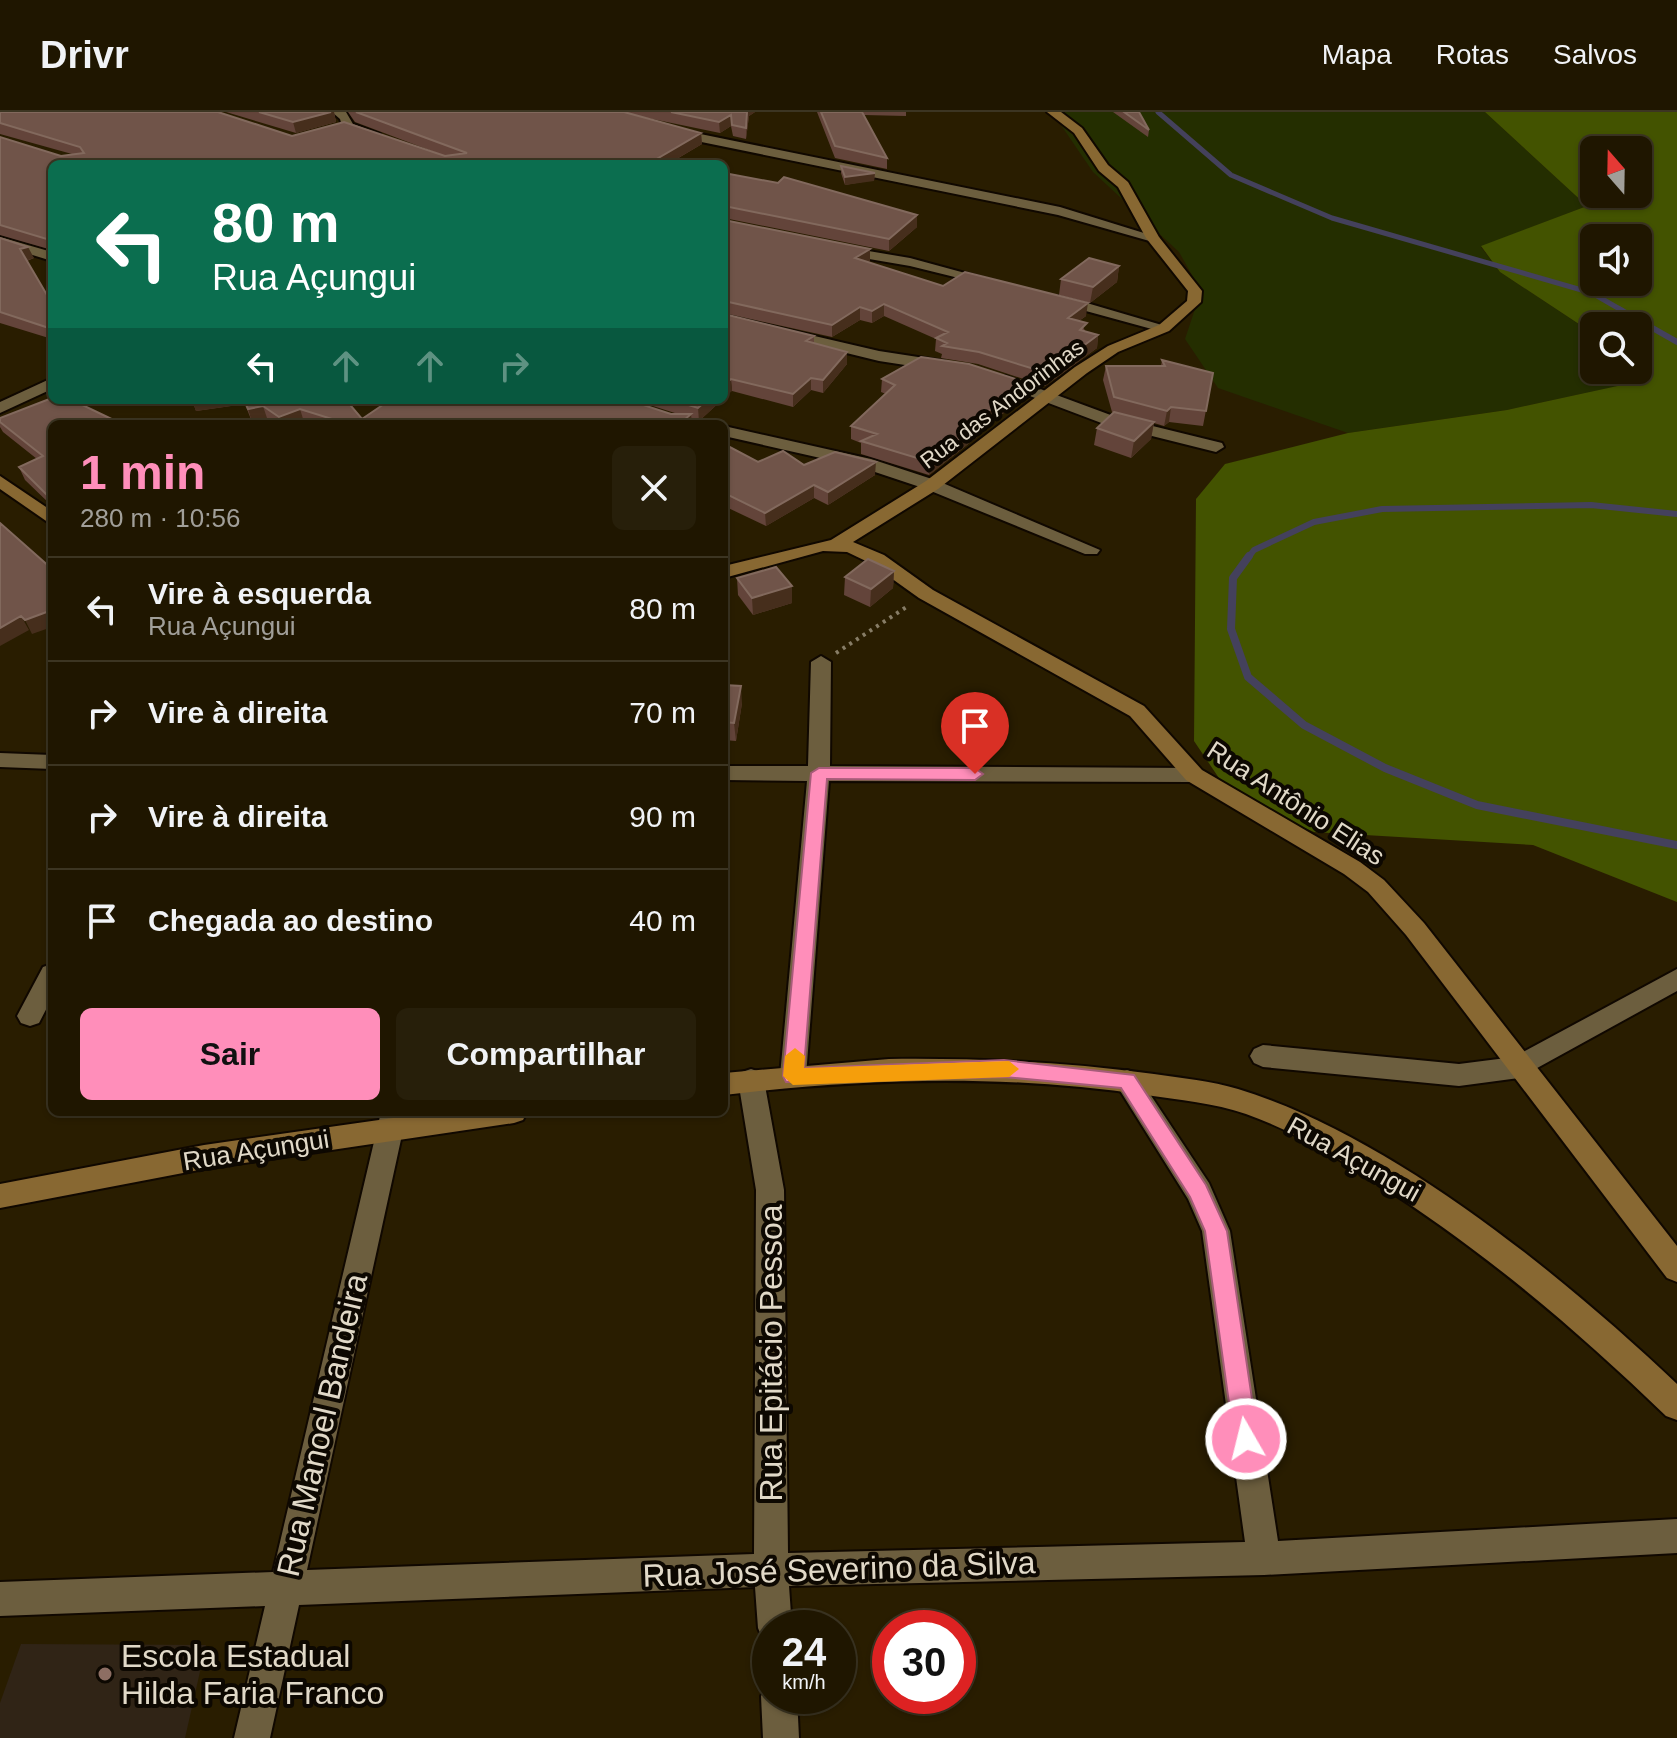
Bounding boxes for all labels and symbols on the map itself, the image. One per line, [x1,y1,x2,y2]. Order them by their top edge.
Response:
north arrow [1580,136,1652,208]
street label: Rua das Andorinhas [915,334,1089,474]
pin [941,692,1009,774]
street label: Rua Antônio Elias [1202,735,1390,871]
street label: Rua Açungui [1282,1110,1426,1208]
street label: Rua Açungui [181,1124,331,1176]
street label: Rua Epitácio Pessoa [753,1204,789,1502]
street label: Rua Manoel Bandeira [270,1270,374,1580]
position arrow [1204,1397,1288,1481]
street label: Rua José Severino da Silva [642,1544,1036,1594]
speed limit sign: 30 [872,1610,976,1714]
place label: Escola Estadual Hilda Faria Franco [121,1638,384,1711]
marker: Escola Estadual Hilda Faria Franco [96,1665,114,1683]

